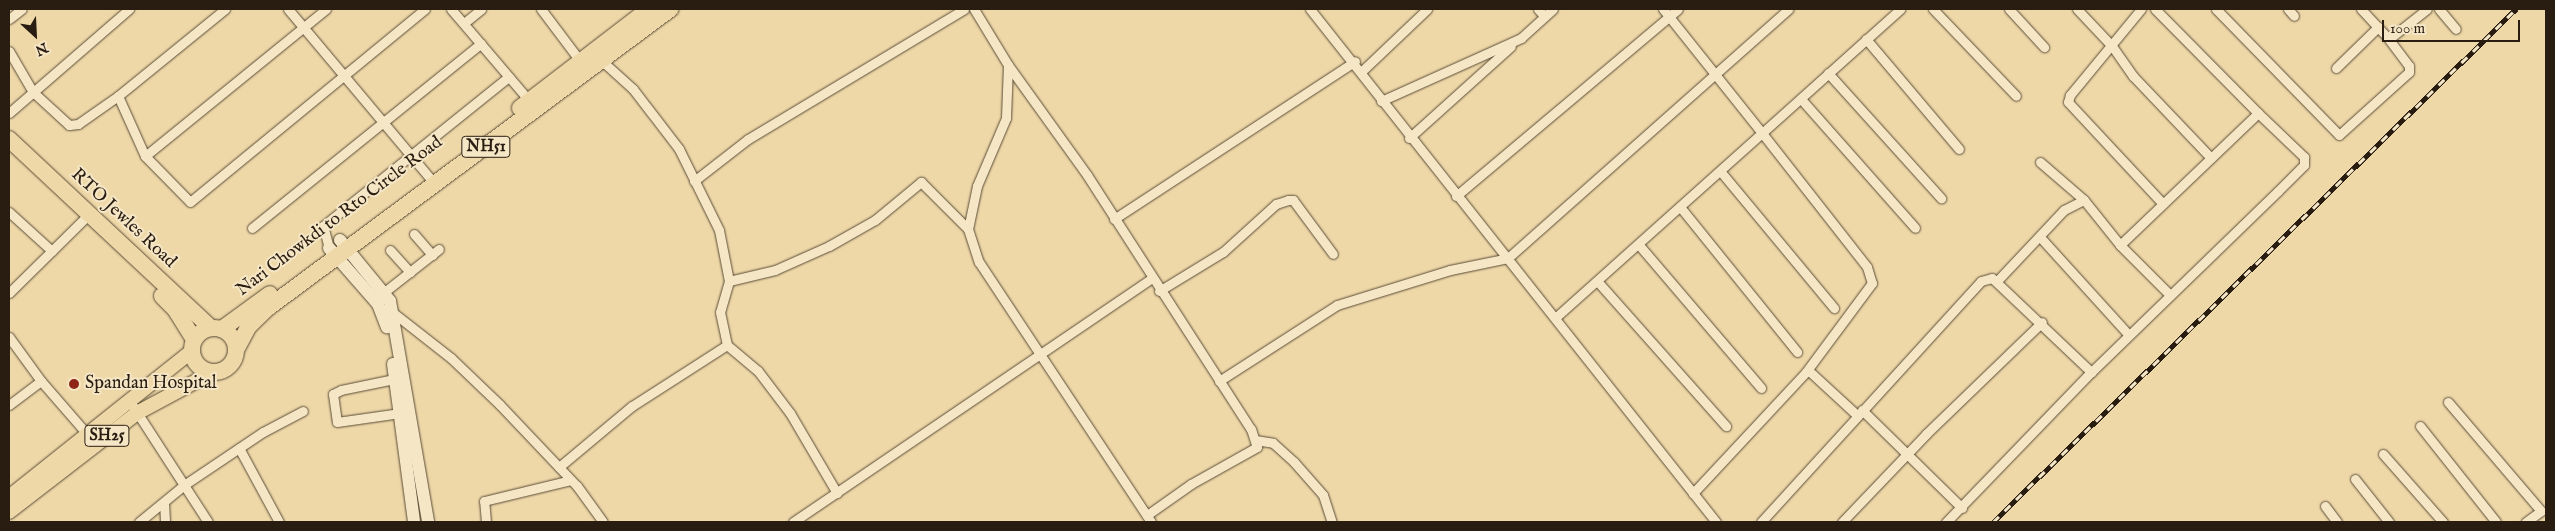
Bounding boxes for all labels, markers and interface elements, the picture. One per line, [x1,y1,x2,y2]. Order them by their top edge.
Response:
north arrow [10,10,60,60]
scale bar [2385,10,2522,42]
text: 100 m [2390,19,2425,38]
text: N [32,38,51,59]
street label: Nari Chowkdi to Rto Circle Road [233,132,447,302]
road number: NH51 [461,134,511,160]
street label: RTO Jewles Road [66,165,180,273]
place label: Spandan Hospital [85,373,217,395]
marker: Spandan Hospital [67,377,81,391]
road number: SH25 [83,422,131,450]

